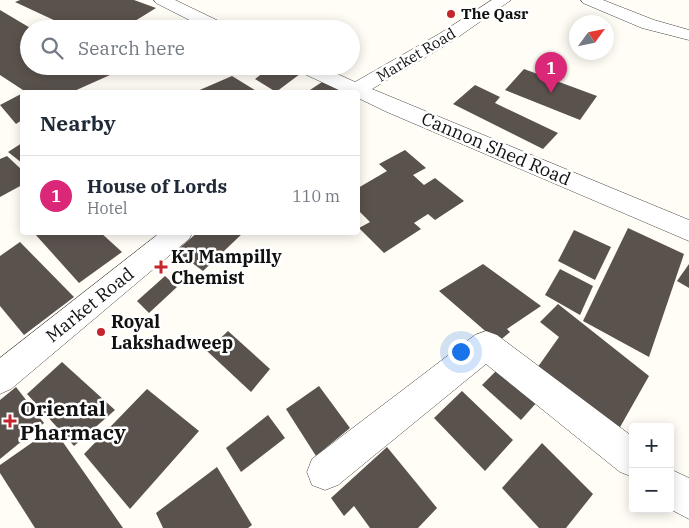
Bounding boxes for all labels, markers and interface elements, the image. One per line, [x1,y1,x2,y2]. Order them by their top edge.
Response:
place label: The Qasr [461,4,529,23]
marker: The Qasr [445,8,457,20]
north arrow [569,15,614,60]
search box [20,20,360,75]
street label: Market Road [373,23,459,86]
icon: search [38,34,66,62]
text: Search here [78,36,185,60]
pin: 1 [535,52,567,93]
street label: Cannon Shed Road [418,107,574,190]
text: Nearby [40,109,116,137]
text: House of Lords [87,174,227,198]
text: 1 [51,186,61,206]
text: 110 m [292,186,340,206]
text: Hotel [87,198,128,218]
place label: KJ Mampilly Chemist [171,245,282,289]
marker: KJ Mampilly Chemist [155,261,167,273]
street label: Market Road [41,262,138,347]
place label: Royal Lakshadweep [111,310,233,354]
marker: Royal Lakshadweep [95,326,107,338]
your location [448,339,474,365]
place label: Oriental Pharmacy [20,394,126,446]
marker: Oriental Pharmacy [4,415,16,427]
map controls [629,423,674,513]
button: + [629,423,674,468]
button: − [629,468,674,513]

